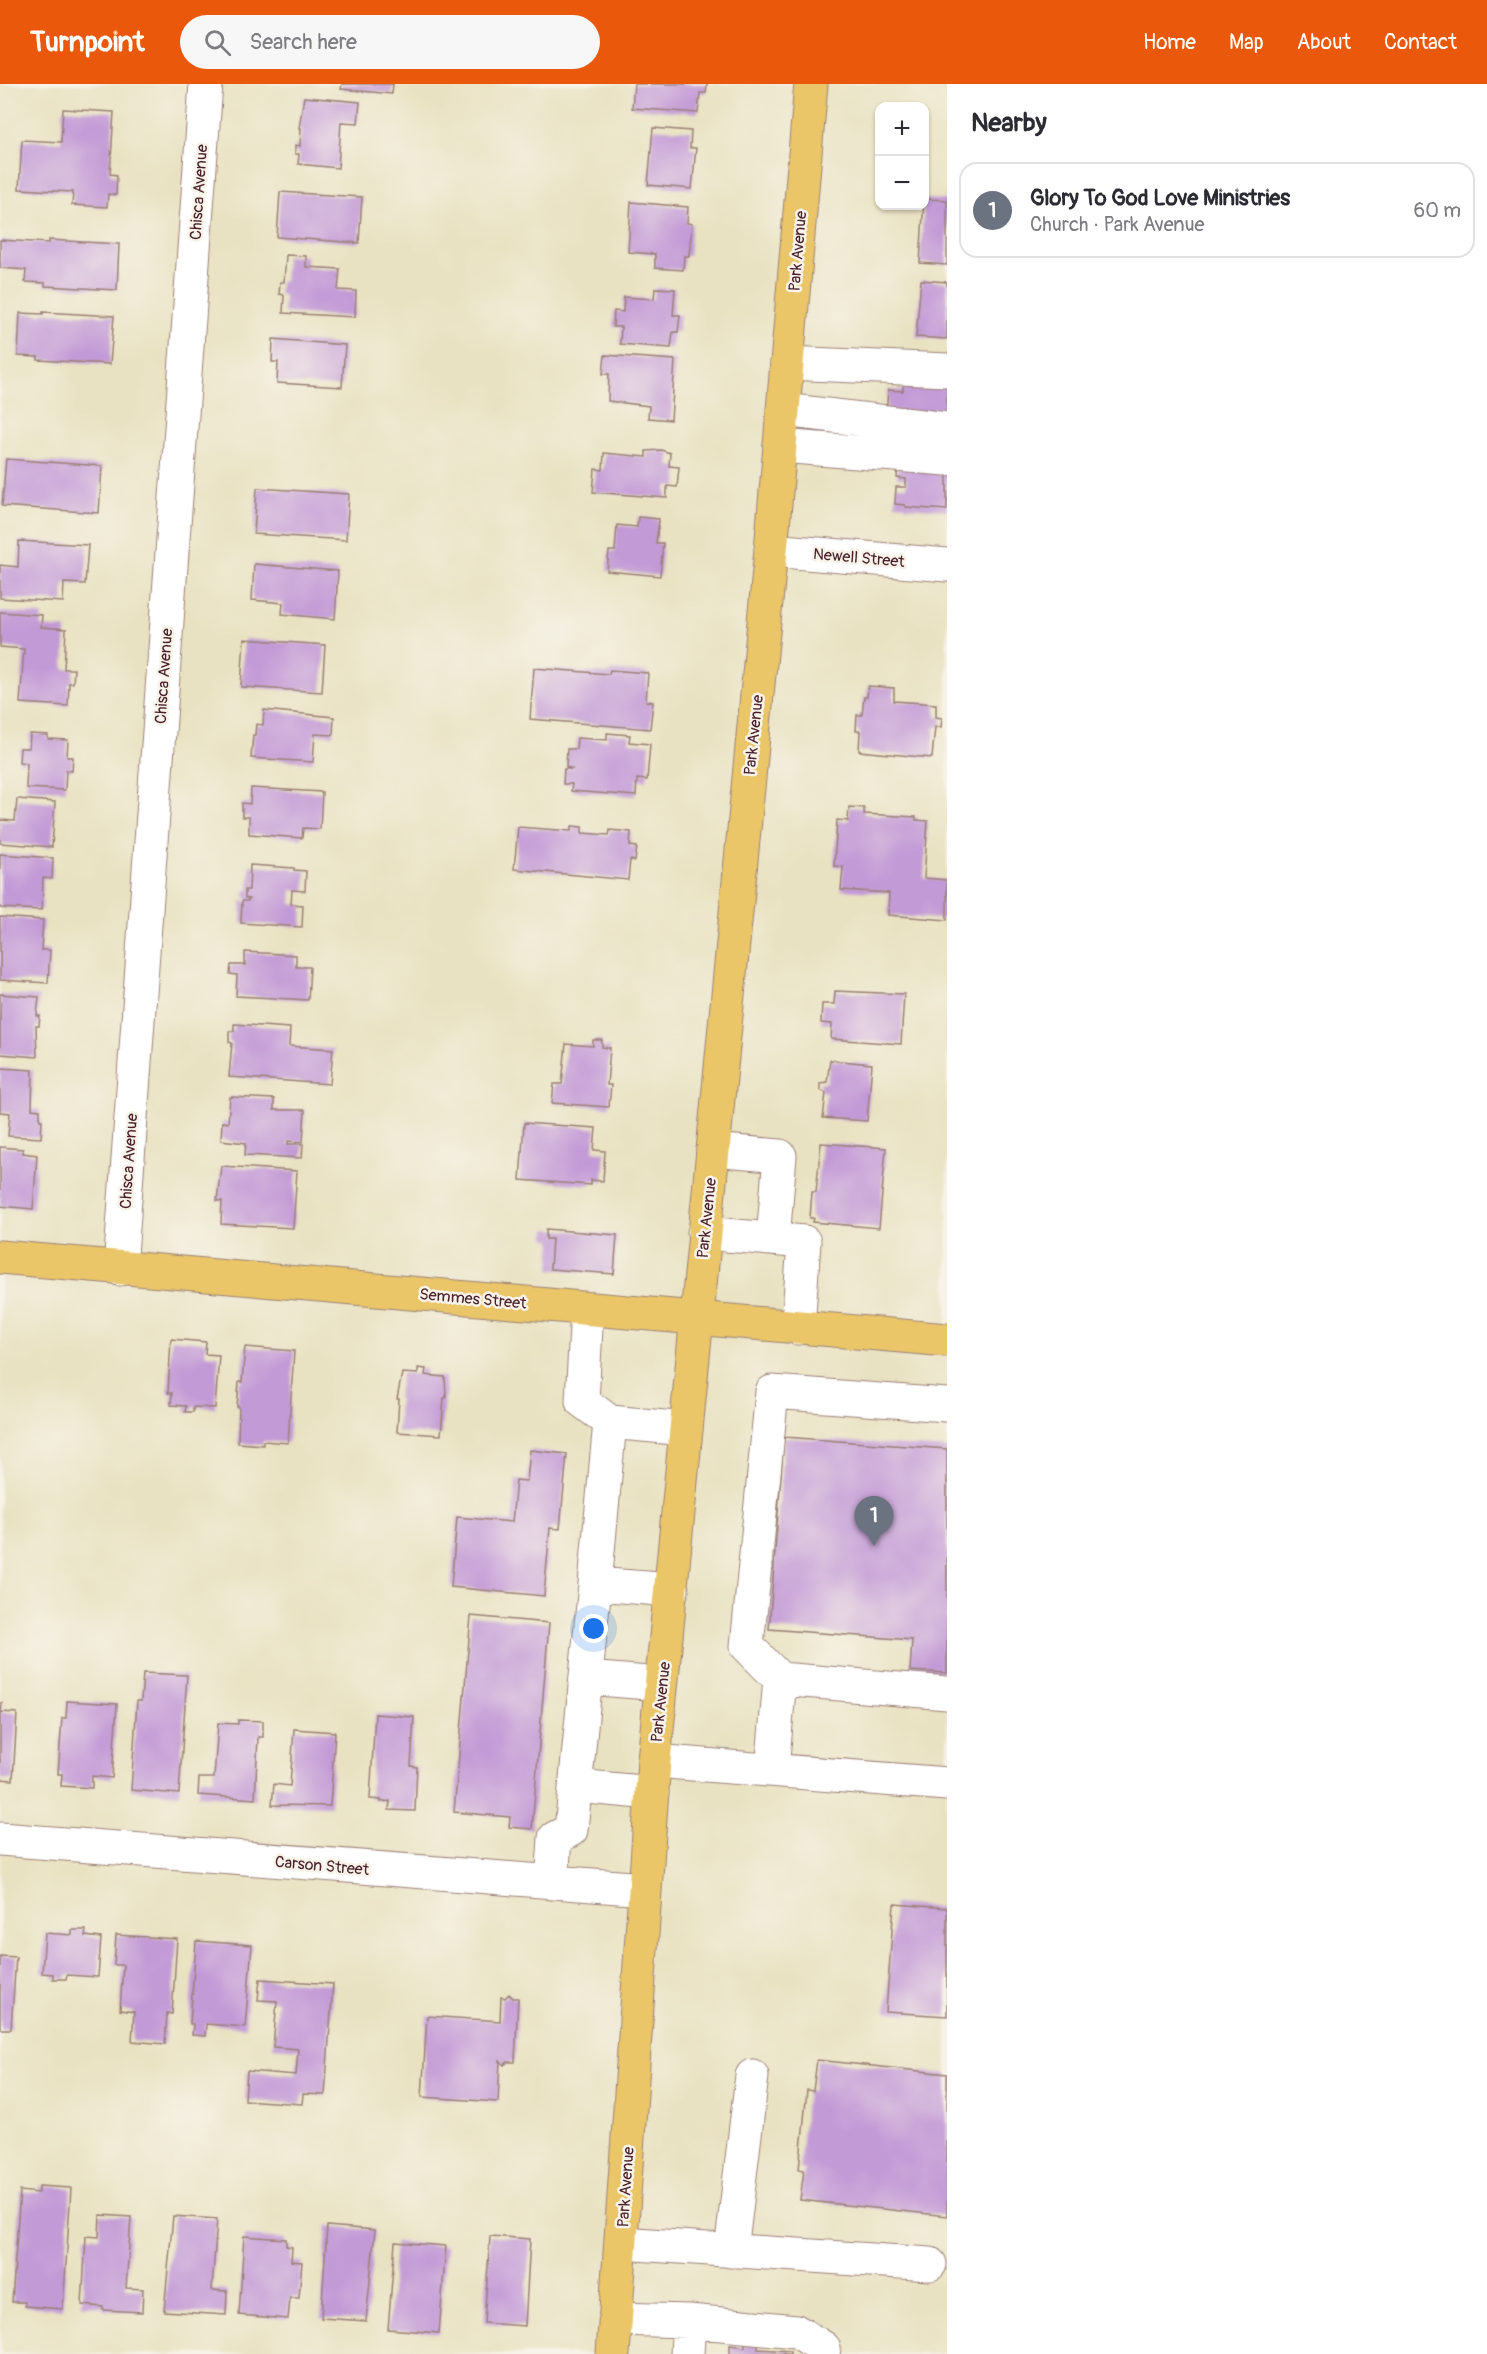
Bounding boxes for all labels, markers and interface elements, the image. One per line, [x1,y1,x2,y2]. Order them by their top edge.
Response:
search box [180,15,600,69]
text: Turnpoint [30,25,144,60]
icon: search [201,26,234,59]
text: Search here [249,28,357,56]
text: Home [1143,29,1196,56]
text: Map [1229,29,1264,56]
text: About [1297,29,1351,56]
text: Contact [1384,29,1457,56]
map controls [875,102,929,210]
button: + [875,102,929,156]
text: Nearby [971,107,1047,139]
street label: Chisca Avenue [186,143,212,241]
button: − [875,156,929,210]
text: Glory To God Love Ministries [1030,184,1290,212]
text: 1 [989,198,996,223]
text: 60 m [1414,198,1461,223]
street label: Park Avenue [785,210,811,292]
text: Church · Park Avenue [1030,212,1204,237]
street label: Newell Street [812,544,906,572]
street label: Chisca Avenue [151,627,177,725]
street label: Park Avenue [740,694,768,776]
street label: Chisca Avenue [116,1112,142,1210]
street label: Park Avenue [693,1177,721,1259]
street label: Semmes Street [419,1284,528,1314]
pin: 1 [854,1496,894,1546]
your location [579,1614,608,1643]
street label: Park Avenue [647,1661,675,1743]
street label: Carson Street [274,1852,370,1880]
street label: Park Avenue [613,2146,639,2228]

